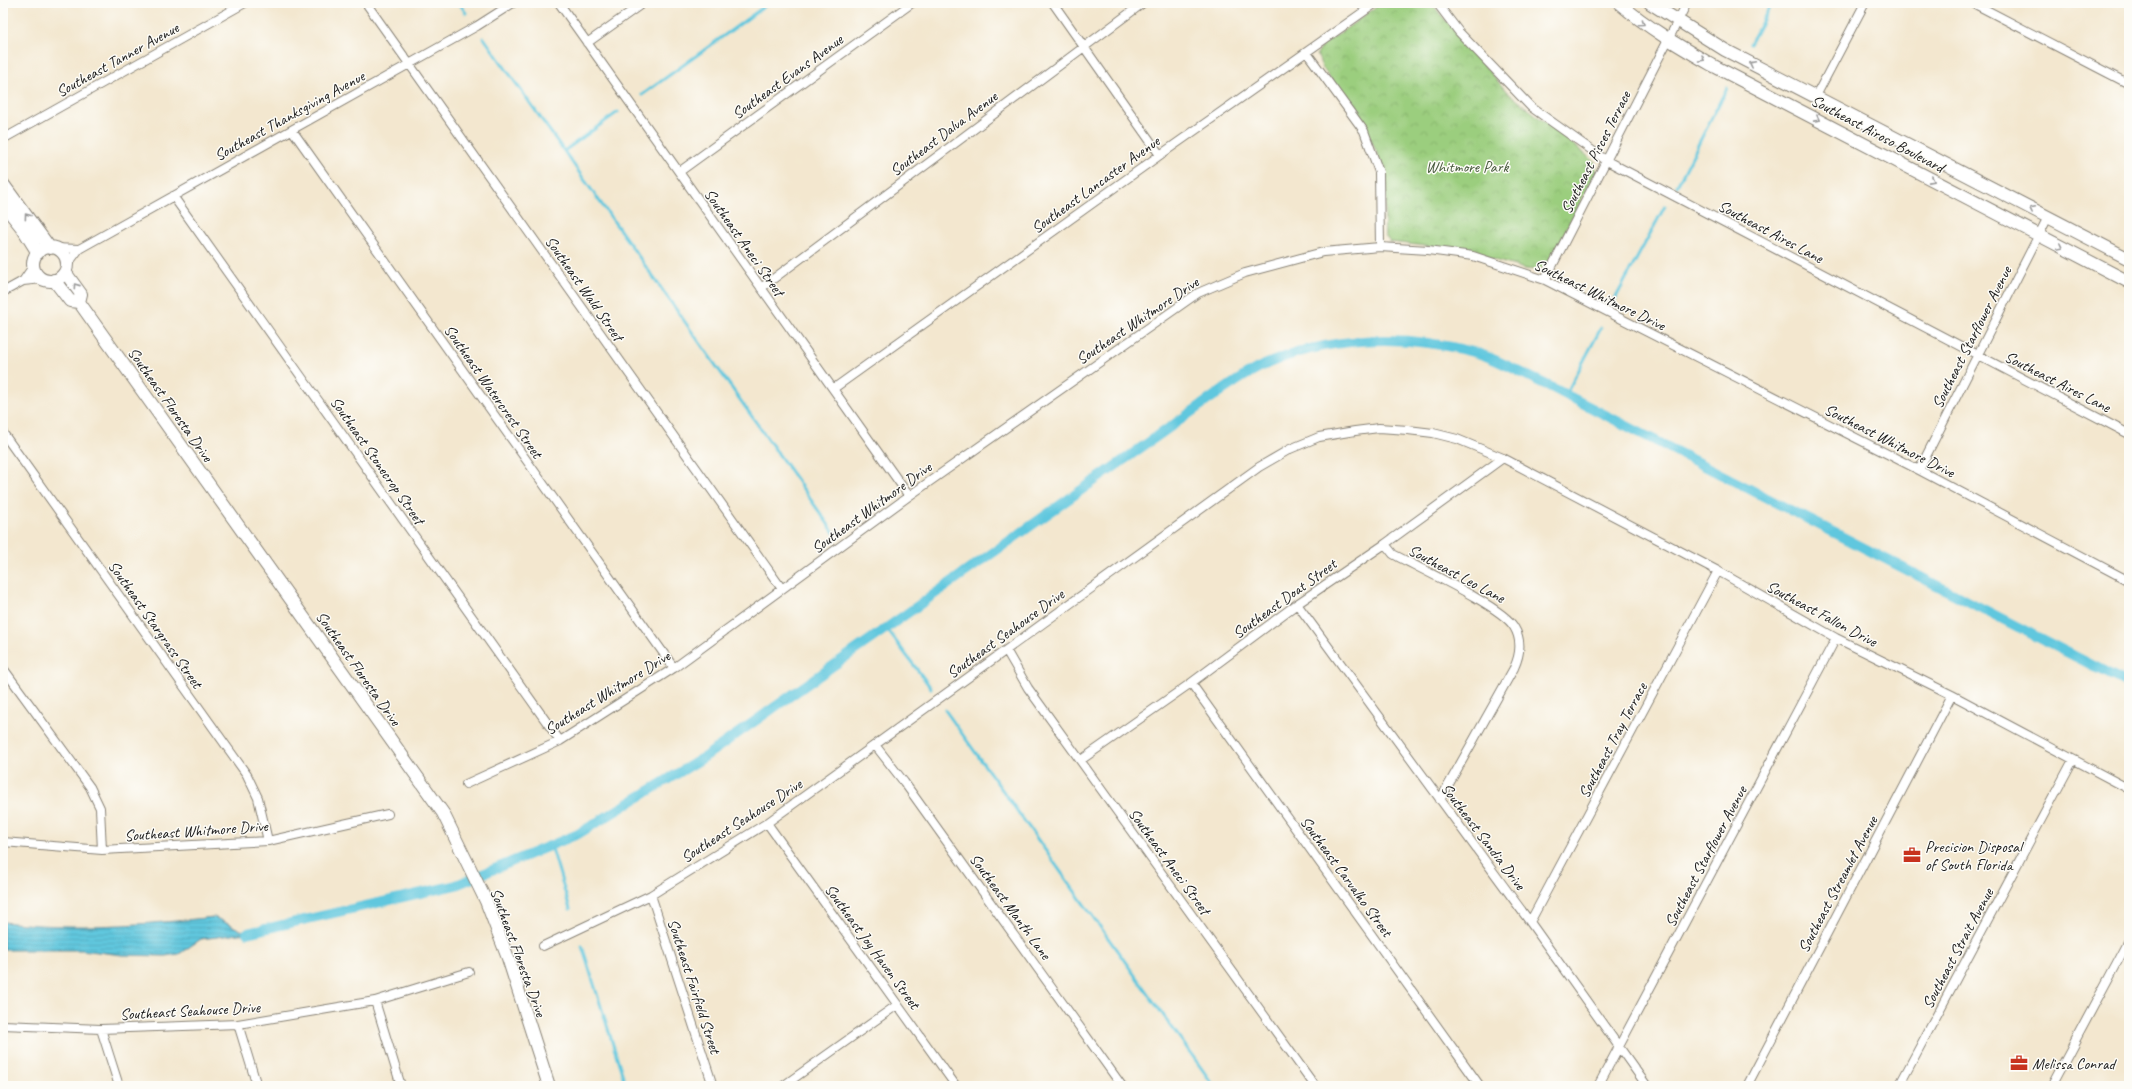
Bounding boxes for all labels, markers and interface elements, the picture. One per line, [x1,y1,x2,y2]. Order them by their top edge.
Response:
street label: Southeast Tanner Avenue [53,17,184,102]
one-way arrow [1638,18,1645,25]
street label: Southeast Evans Avenue [728,29,848,124]
one-way arrow [1698,55,1705,62]
one-way arrow [1749,61,1756,69]
street label: Southeast Thanksgiving Avenue [211,65,370,166]
street label: Southeast Dalva Avenue [886,86,1003,181]
street label: Southeast Pisces Terrace [1556,86,1636,217]
street label: Southeast Airoso Boulevard [1808,90,1950,179]
one-way arrow [1813,115,1820,122]
street label: Southeast Lancaster Avenue [1027,130,1165,238]
park label: Whitmore Park [1426,157,1509,177]
one-way arrow [1928,175,1935,183]
street label: Southeast Aneci Street [700,185,790,302]
street label: Southeast Aires Lane [1715,196,1828,269]
one-way arrow [2029,206,2037,213]
one-way arrow [25,214,32,221]
street label: Southeast Wald Street [540,232,629,347]
one-way arrow [2055,242,2063,249]
street label: Southeast Whitmore Drive [1531,254,1670,336]
street label: Southeast Starflower Avenue [1927,261,2017,412]
street label: Southeast Whitmore Drive [1072,271,1204,369]
one-way arrow [73,283,81,290]
street label: Southeast Watercrest Street [440,321,548,464]
street label: Southeast Floresta Drive [123,343,218,467]
street label: Southeast Aires Lane [2001,347,2115,418]
street label: Southeast Stonecrop Street [326,393,430,531]
street label: Southeast Whitmore Drive [1821,399,1960,483]
street label: Southeast Whitmore Drive [808,456,937,558]
street label: Southeast Leo Lane [1405,540,1510,609]
street label: Southeast Doat Street [1229,553,1342,643]
street label: Southeast Stargrass Street [104,557,208,694]
street label: Southeast Fallon Drive [1763,576,1882,652]
street label: Southeast Seahouse Drive [943,583,1070,683]
street label: Southeast Floresta Drive [311,607,406,731]
street label: Southeast Whitmore Drive [541,645,675,739]
street label: Southeast Tray Terrace [1574,678,1653,802]
street label: Southeast Seahouse Drive [677,773,807,867]
street label: Southeast Sandia Drive [1436,779,1531,895]
street label: Southeast Starflower Avenue [1660,781,1752,930]
street label: Southeast Aneci Street [1124,804,1216,921]
street label: Southeast Streamlet Avenue [1793,811,1883,956]
street label: Southeast Carvalho Street [1296,812,1398,942]
street label: Southeast Whitmore Drive [124,816,270,846]
place label: Precision Disposal of South Florida [1925,837,2025,875]
office icon: Precision Disposal of South Florida [1902,845,1922,865]
street label: Southeast Manth Lane [965,850,1056,965]
street label: Southeast Joy Haven Street [820,880,925,1014]
street label: Southeast Strait Avenue [1918,883,1999,1012]
street label: Southeast Floresta Drive [486,885,551,1021]
street label: Southeast Fairfield Street [663,916,726,1058]
street label: Southeast Seahouse Drive [120,997,262,1025]
office icon: Melissa Conrad [2009,1053,2029,1073]
place label: Melissa Conrad [2032,1054,2117,1074]

